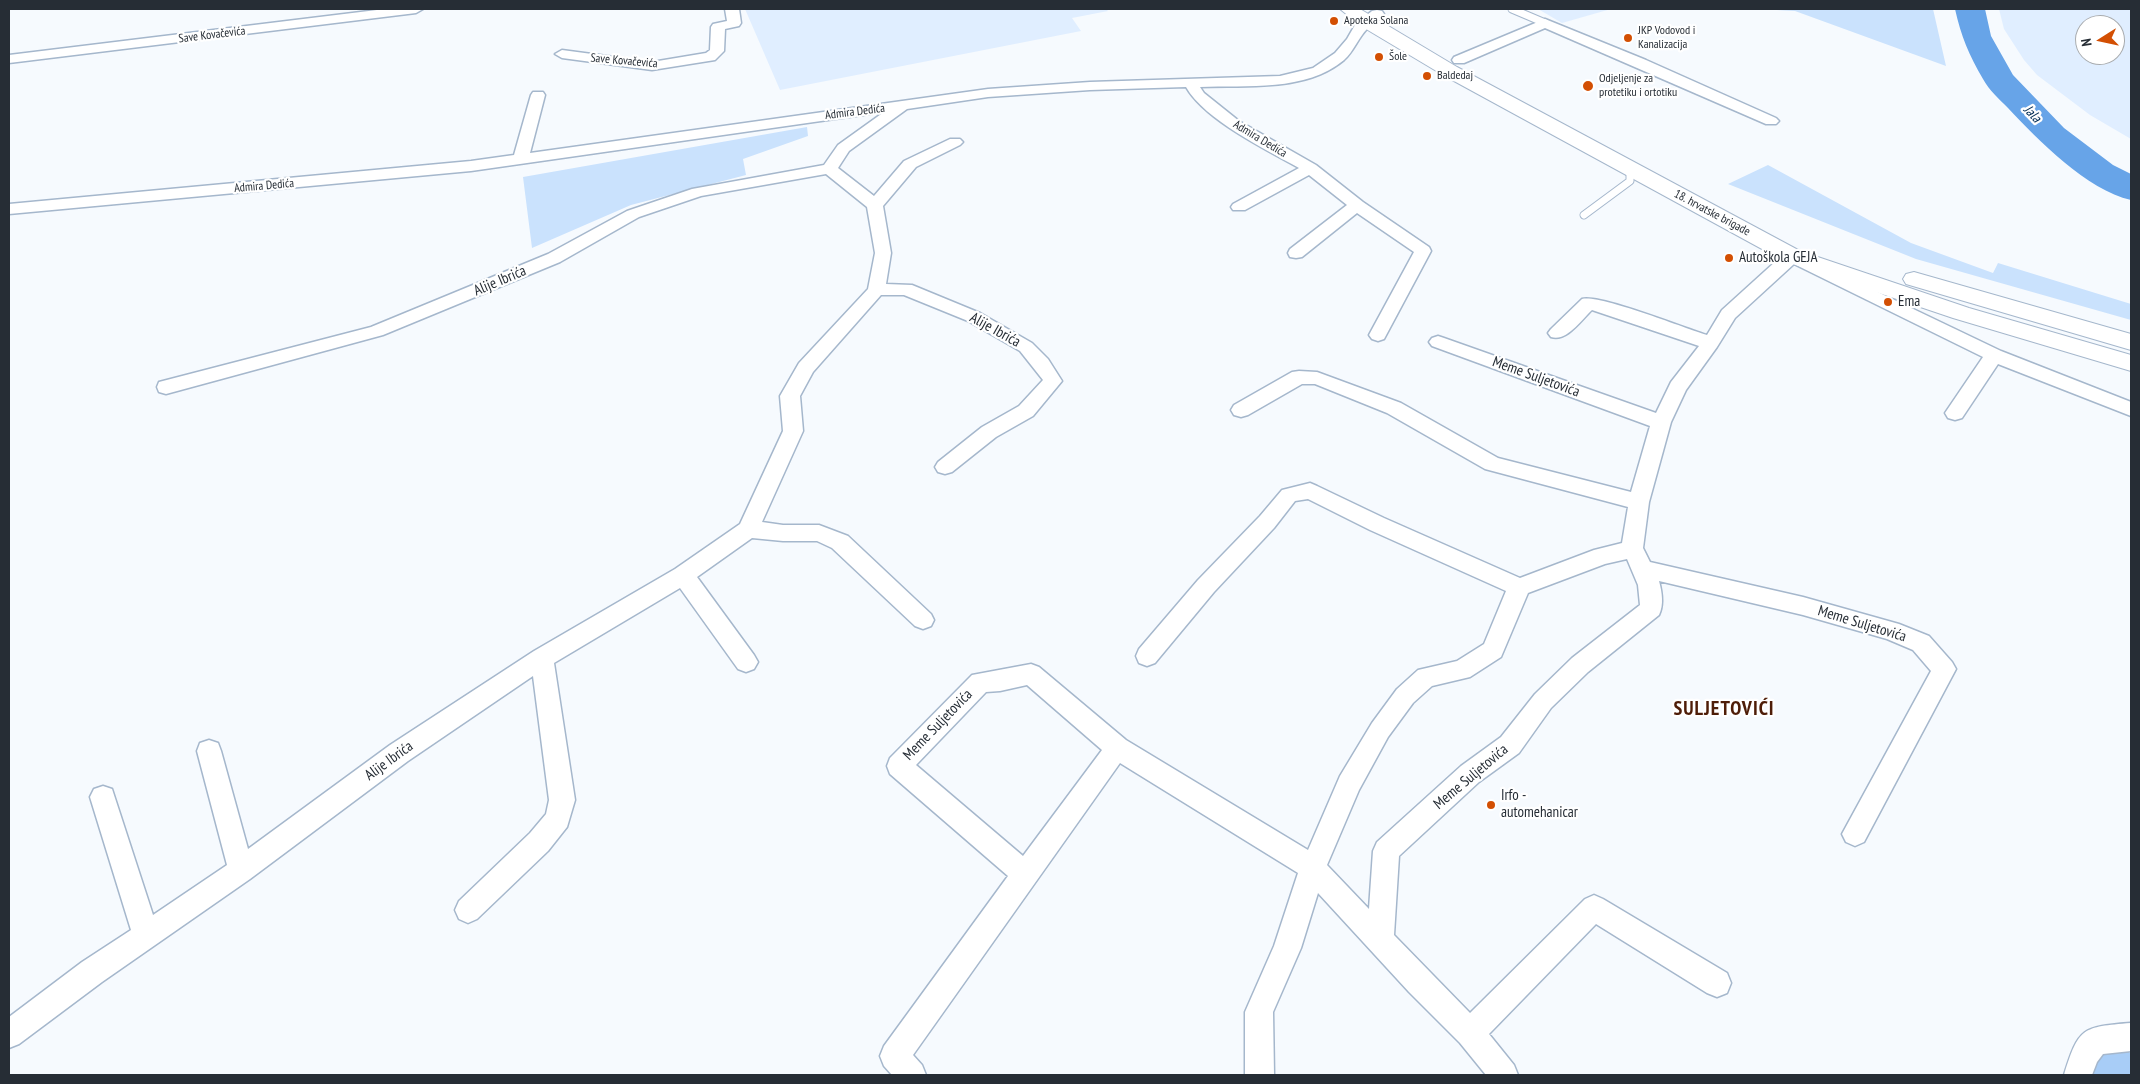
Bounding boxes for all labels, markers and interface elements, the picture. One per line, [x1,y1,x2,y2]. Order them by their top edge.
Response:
place label: Apoteka Solana [1344,14,1408,28]
marker: Apoteka Solana [1328,15,1340,27]
north arrow [2075,15,2125,65]
street label: Save Kovačevića [178,24,246,46]
place label: JKP Vodovod i Kanalizacija [1638,24,1695,52]
marker: JKP Vodovod i Kanalizacija [1622,32,1634,44]
text: N [2077,37,2096,48]
place label: Šole [1389,50,1407,64]
street label: Save Kovačevića [590,51,658,71]
marker: Šole [1373,51,1385,63]
place label: Baldedaj [1437,69,1473,83]
marker: Baldedaj [1421,70,1433,82]
place label: Odjeljenje za protetiku i ortotiku [1599,72,1677,100]
marker: Odjeljenje za protetiku i ortotiku [1581,79,1595,93]
street label: Admira Dedića [824,101,886,123]
water label: Jala [2020,102,2044,126]
street label: Admira Dedića [1231,117,1289,161]
street label: Admira Dedića [233,176,295,196]
street label: 18. hrvatske brigade [1671,187,1753,239]
place label: Autoškola GEJA [1739,249,1818,267]
marker: Autoškola GEJA [1723,252,1735,264]
street label: Alije Ibrića [471,262,529,300]
place label: Ema [1898,293,1920,311]
marker: Ema [1882,296,1894,308]
street label: Alije Ibrića [967,309,1023,351]
street label: Meme Suljetovića [1490,353,1582,401]
street label: Meme Suljetovića [1816,602,1908,646]
street label: Meme Suljetovića [900,686,976,764]
district label: SULJETOVIĆI [1672,697,1776,721]
street label: Alije Ibrića [361,738,417,784]
street label: Meme Suljetovića [1430,741,1512,813]
place label: Irfo - automehanicar [1501,787,1578,822]
marker: Irfo - automehanicar [1485,799,1497,811]

